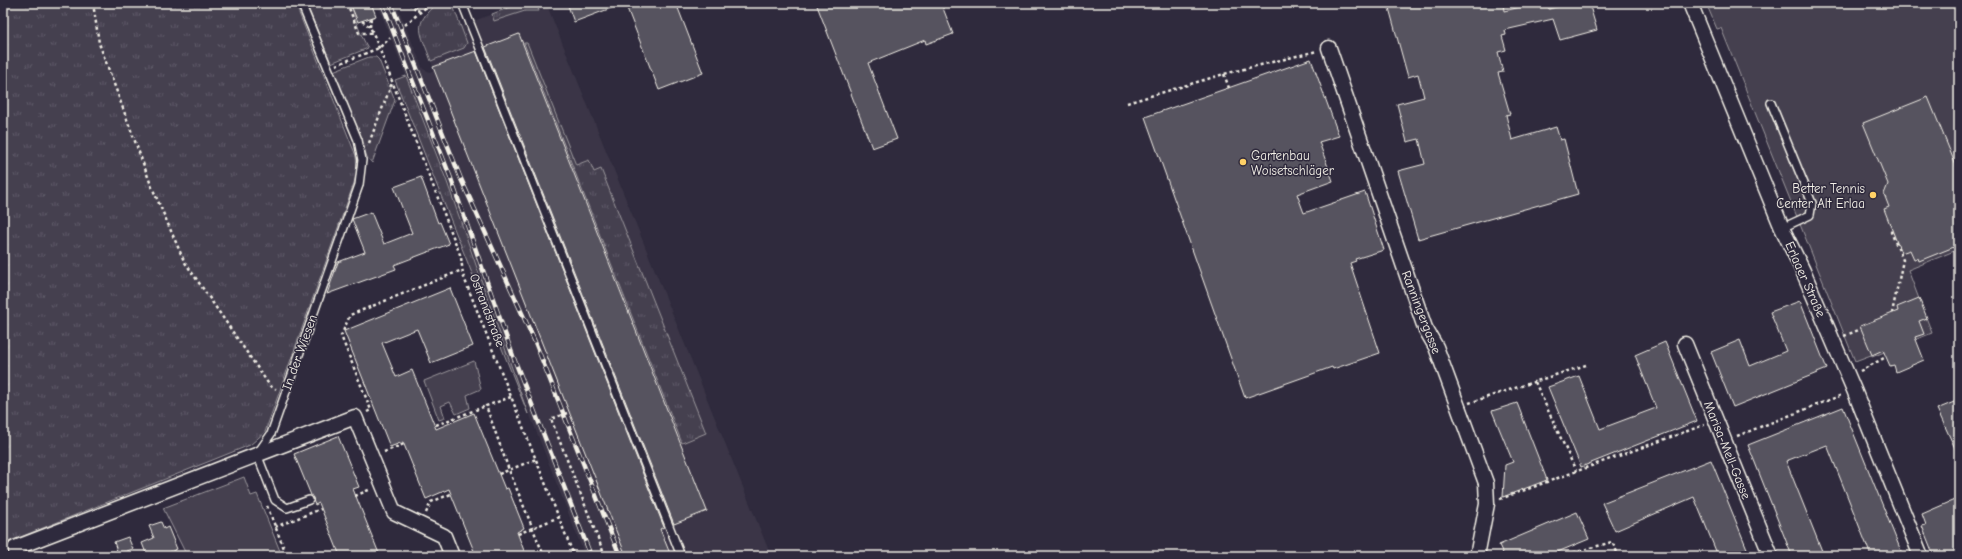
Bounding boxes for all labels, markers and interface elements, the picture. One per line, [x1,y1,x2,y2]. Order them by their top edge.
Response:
place label: Gartenbau Woisetschläger [1251,148,1335,178]
marker: Gartenbau Woisetschläger [1238,157,1248,167]
place label: Better Tennis Center Alt Erlaa [1776,181,1865,211]
marker: Better Tennis Center Alt Erlaa [1868,190,1878,200]
street label: Erlaaer Straße [1782,239,1829,320]
street label: Ranningergasse [1399,268,1444,356]
street label: Ostrandstraße [467,271,509,349]
street label: In der Wiesen [279,312,320,392]
street label: Marisa-Mell-Gasse [1701,399,1754,502]

